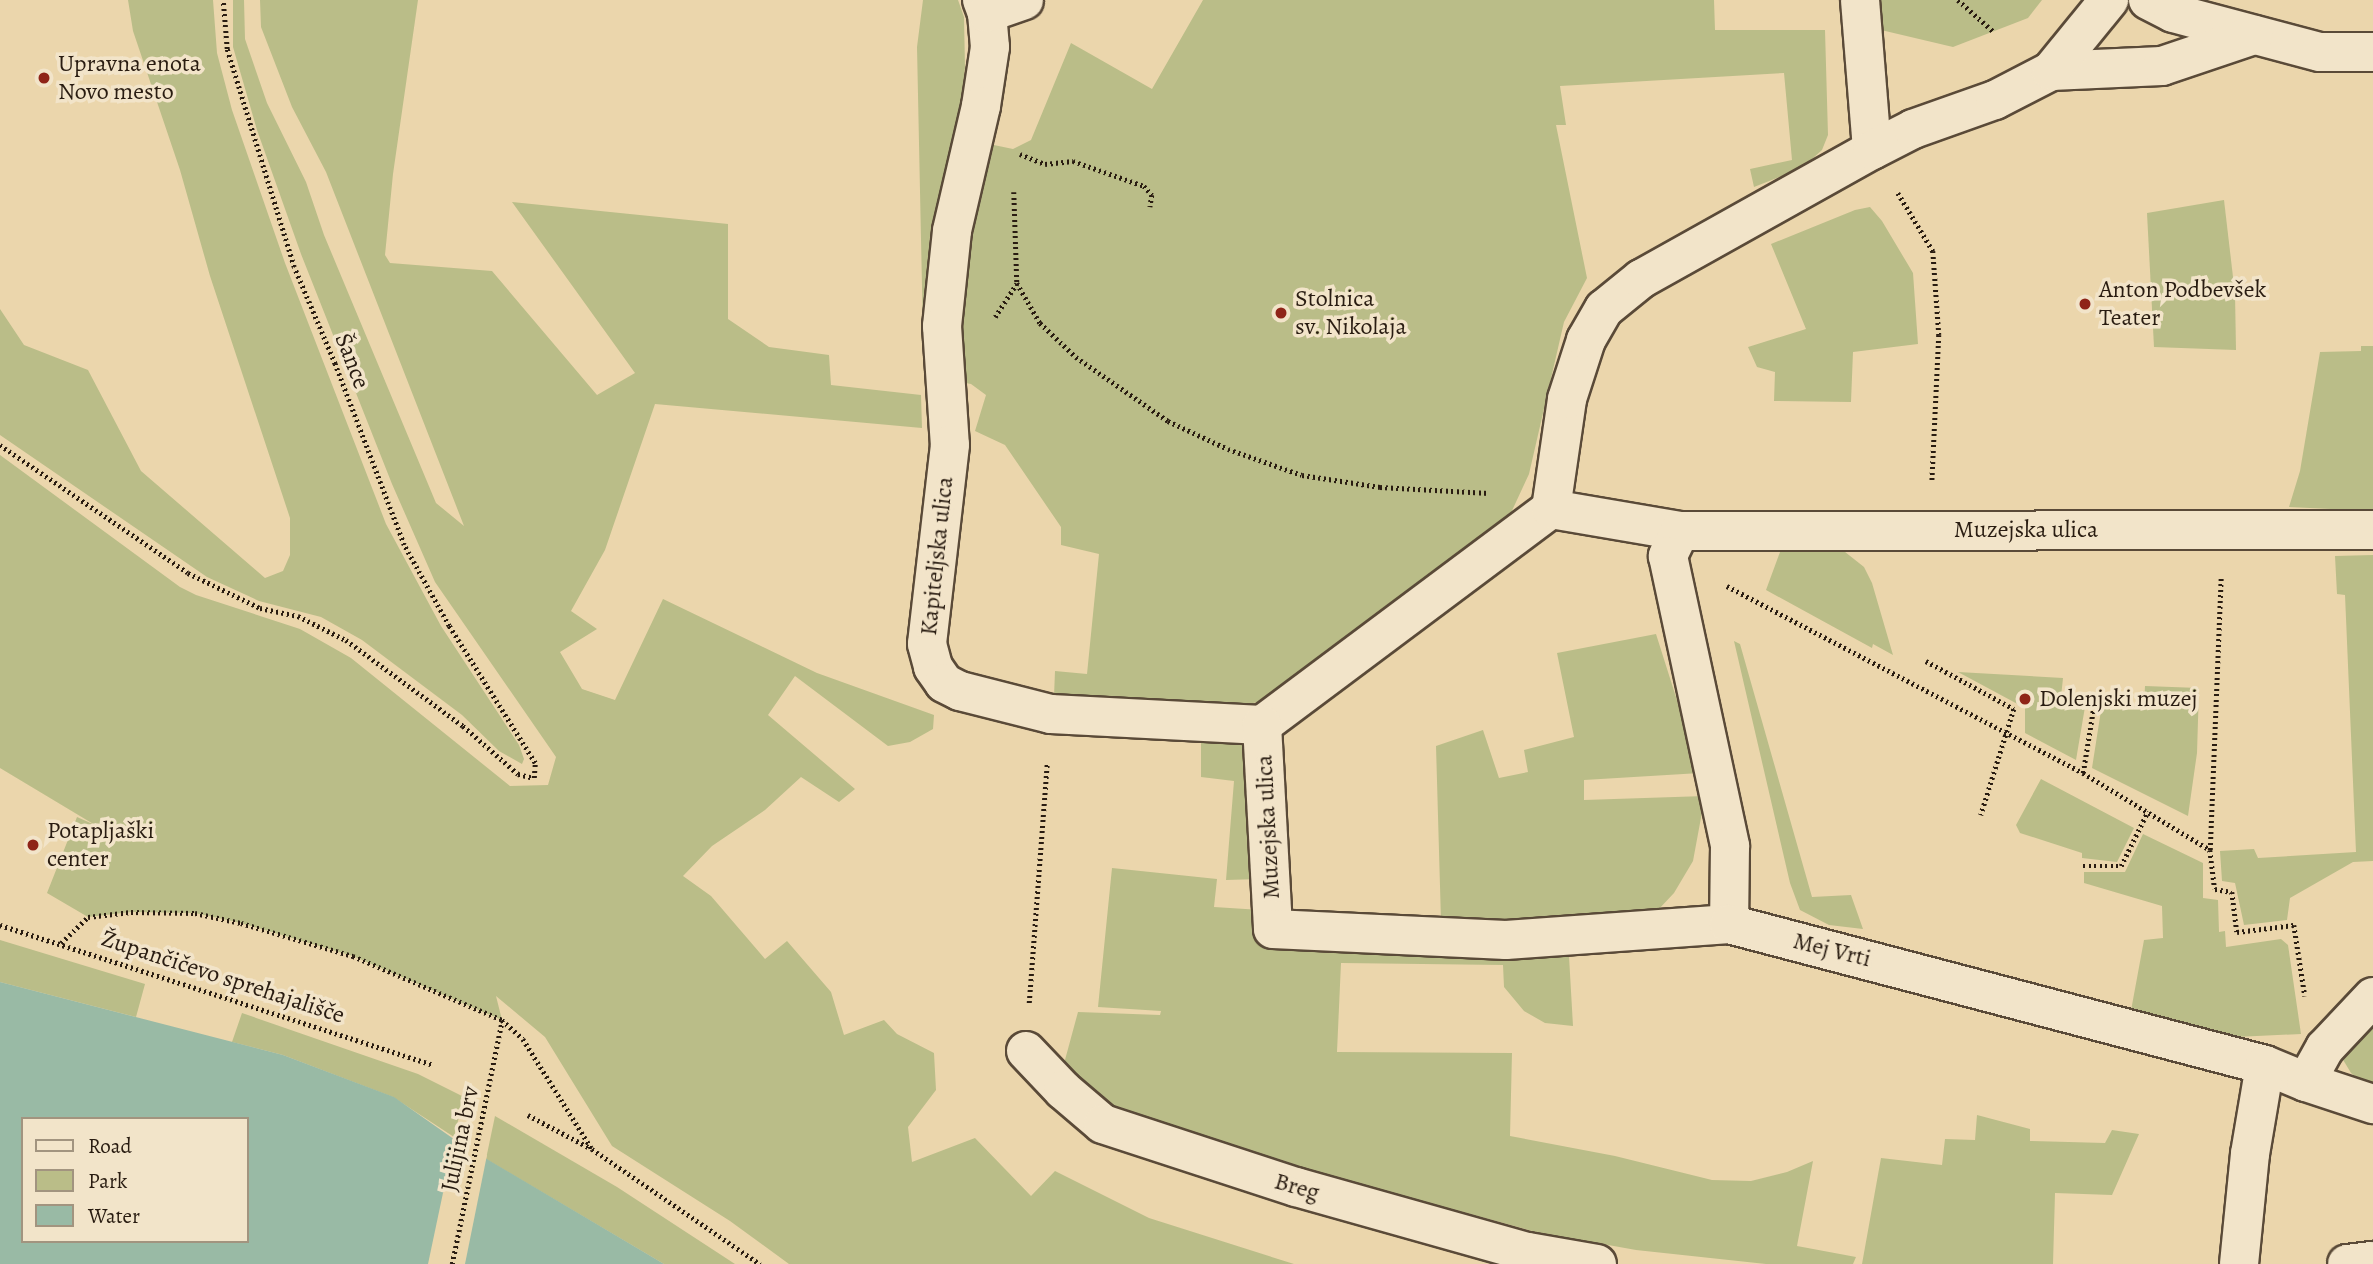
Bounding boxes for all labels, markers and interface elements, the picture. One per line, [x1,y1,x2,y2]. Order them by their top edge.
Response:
place label: Upravna enota Novo mesto [58,50,201,106]
marker: Upravna enota Novo mesto [36,70,52,86]
place label: Anton Podbevšek Teater [2099,276,2266,332]
place label: Stolnica sv. Nikolaja [1295,285,1407,341]
marker: Anton Podbevšek Teater [2077,296,2093,312]
marker: Stolnica sv. Nikolaja [1273,305,1289,321]
street label: Šance [328,329,376,393]
street label: Kapiteljska ulica [914,475,960,637]
street label: Muzejska ulica [1954,516,2098,544]
place label: Dolenjski muzej [2039,685,2197,713]
marker: Dolenjski muzej [2017,691,2033,707]
street label: Muzejska ulica [1250,754,1286,900]
place label: Potapljaški center [47,817,154,873]
marker: Potapljaški center [25,837,41,853]
street label: Župančičevo sprehajališče [98,924,348,1030]
street label: Mej Vrti [1790,926,1874,974]
street label: Julijina brv [435,1084,485,1194]
legend [21,1117,248,1243]
text: Road [88,1132,132,1160]
text: Park [88,1167,127,1195]
street label: Breg [1271,1167,1323,1207]
text: Water [88,1202,140,1230]

